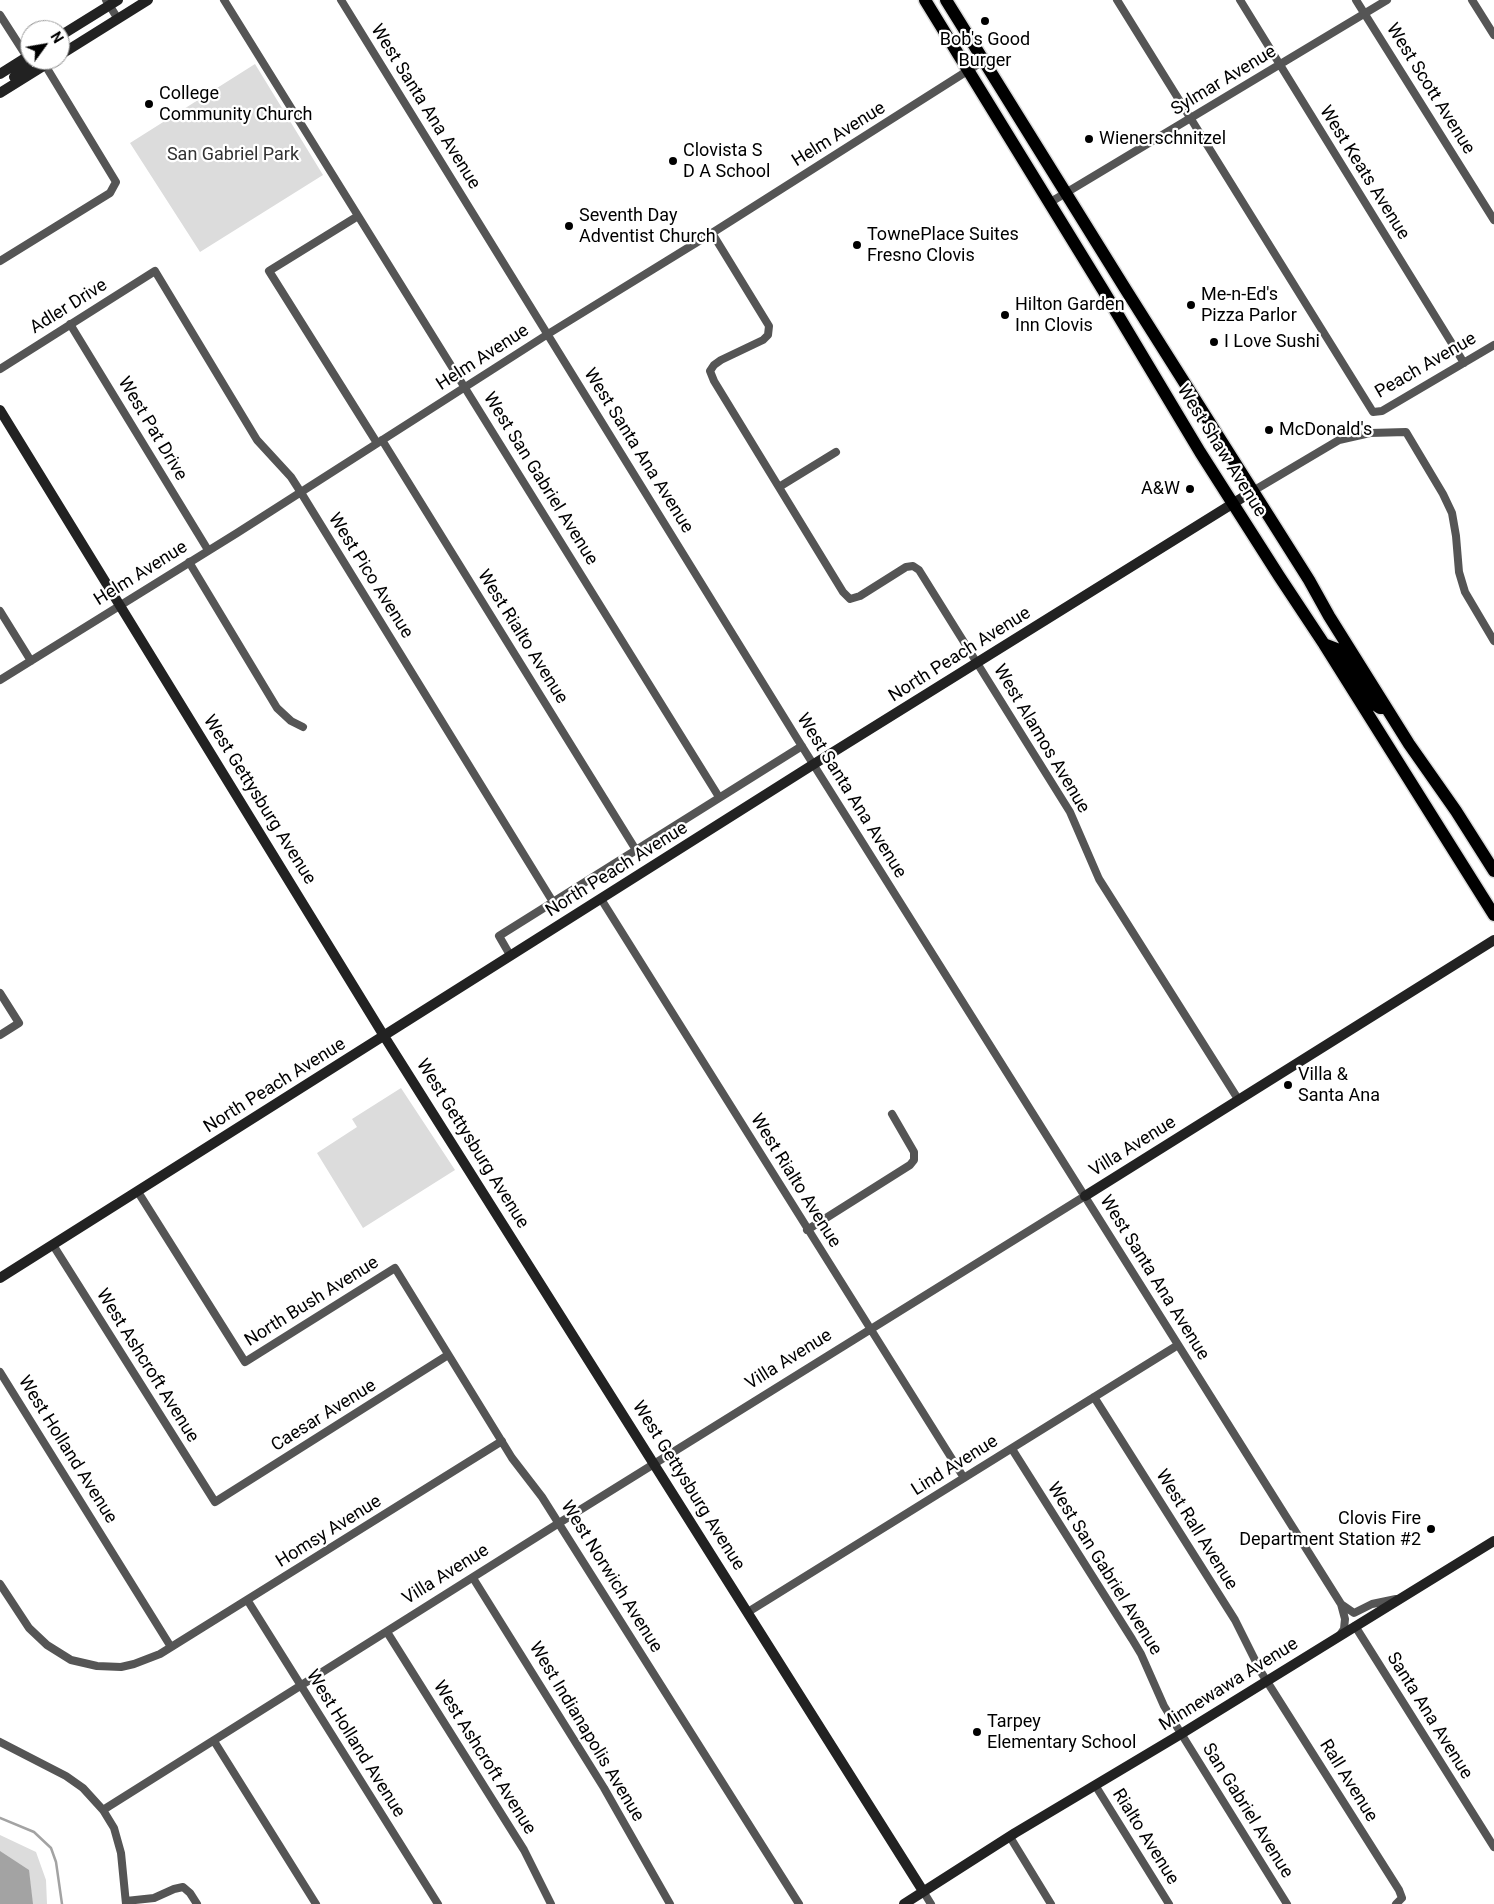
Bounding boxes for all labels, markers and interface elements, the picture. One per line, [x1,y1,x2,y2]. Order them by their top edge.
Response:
marker: Bob's Good Burger [979,15,991,27]
north arrow [20,20,70,70]
street label: West Scott Avenue [1381,20,1479,158]
street label: West Santa Ana Avenue [365,21,485,193]
text: N [47,29,66,46]
place label: Bob's Good Burger [940,29,1030,72]
street label: Sylmar Avenue [1168,41,1280,121]
place label: College Community Church [159,83,312,126]
marker: College Community Church [143,98,155,110]
street label: Helm Avenue [788,98,890,172]
street label: West Keats Avenue [1314,102,1414,244]
place label: Wienerschnitzel [1099,128,1226,150]
marker: Wienerschnitzel [1083,133,1095,145]
place label: Clovista S D A School [683,140,770,182]
park label: San Gabriel Park [167,144,299,166]
marker: Clovista S D A School [667,155,679,167]
place label: Seventh Day Adventist Church [579,205,716,248]
marker: Seventh Day Adventist Church [563,220,575,232]
place label: TownePlace Suites Fresno Clovis [867,224,1019,266]
marker: TownePlace Suites Fresno Clovis [851,239,863,251]
street label: Adler Drive [26,275,112,339]
place label: Me-n-Ed's Pizza Parlor [1201,284,1297,326]
place label: Hilton Garden Inn Clovis [1015,294,1125,336]
marker: Me-n-Ed's Pizza Parlor [1185,299,1197,311]
marker: Hilton Garden Inn Clovis [999,309,1011,321]
street label: Helm Avenue [433,320,533,396]
street label: Peach Avenue [1372,328,1480,404]
place label: I Love Sushi [1224,331,1320,353]
marker: I Love Sushi [1208,336,1220,348]
street label: West Santa Ana Avenue [578,365,698,537]
street label: West Pat Drive [113,373,191,485]
street label: West Shaw Avenue [1172,381,1270,521]
street label: West San Gabriel Avenue [478,389,602,569]
place label: McDonald's [1279,419,1372,441]
marker: McDonald's [1263,424,1275,436]
place label: A&W [1141,478,1180,500]
marker: A&W [1184,483,1196,495]
street label: West Pico Avenue [323,509,417,643]
street label: Helm Avenue [90,537,192,611]
street label: West Rialto Avenue [472,566,572,708]
street label: North Peach Avenue [885,603,1035,707]
street label: West Alamos Avenue [988,661,1094,817]
street label: West Santa Ana Avenue [791,710,911,882]
street label: West Gettysburg Avenue [198,711,320,889]
street label: North Peach Avenue [542,818,692,922]
street label: North Peach Avenue [200,1034,350,1138]
street label: West Gettysburg Avenue [411,1055,533,1233]
place label: Villa & Santa Ana [1298,1064,1380,1106]
marker: Villa & Santa Ana [1282,1079,1294,1091]
street label: West Rialto Avenue [745,1110,845,1252]
street label: Villa Avenue [1086,1112,1180,1182]
street label: West Santa Ana Avenue [1094,1192,1214,1364]
street label: North Bush Avenue [241,1252,383,1352]
street label: West Ashcroft Avenue [91,1285,203,1447]
street label: Villa Avenue [742,1325,836,1395]
street label: West Holland Avenue [13,1372,121,1528]
street label: Caesar Avenue [268,1375,380,1457]
street label: West Gettysburg Avenue [627,1397,749,1575]
street label: Lind Avenue [908,1431,1002,1501]
street label: West Rall Avenue [1150,1466,1242,1594]
street label: West San Gabriel Avenue [1042,1479,1166,1659]
street label: Homsy Avenue [272,1491,386,1573]
street label: West Norwich Avenue [556,1497,666,1657]
place label: Clovis Fire Department Station #2 [1239,1508,1421,1550]
marker: Clovis Fire Department Station #2 [1425,1523,1437,1535]
street label: Villa Avenue [399,1540,493,1610]
street label: Minnewawa Avenue [1156,1634,1302,1736]
street label: West Indianapolis Avenue [524,1638,648,1826]
street label: Santa Ana Avenue [1381,1649,1477,1783]
street label: West Holland Avenue [301,1666,409,1822]
street label: West Ashcroft Avenue [428,1677,540,1839]
place label: Tarpey Elementary School [987,1711,1136,1754]
marker: Tarpey Elementary School [971,1726,983,1738]
street label: Rall Avenue [1314,1736,1382,1826]
street label: San Gabriel Avenue [1197,1740,1297,1882]
street label: Rialto Avenue [1107,1785,1183,1889]

